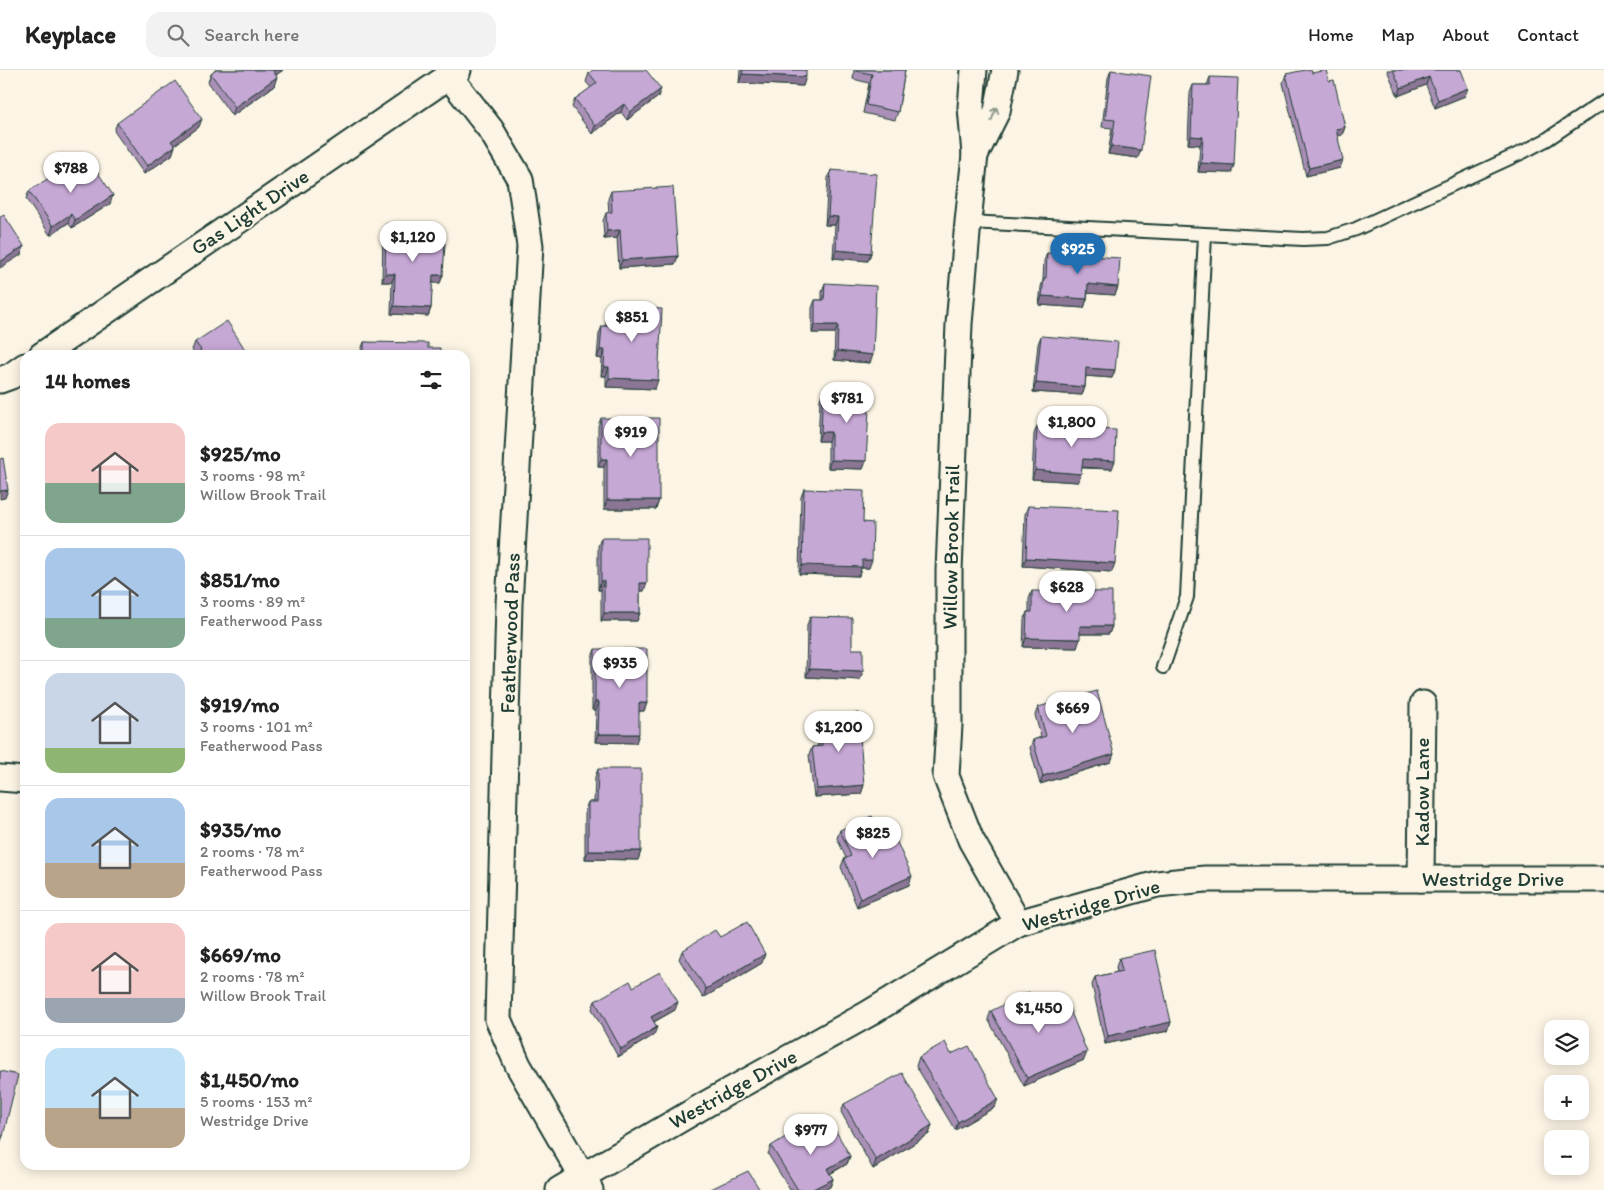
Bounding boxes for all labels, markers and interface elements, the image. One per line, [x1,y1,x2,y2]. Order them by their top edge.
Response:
search box [146,12,496,57]
text: Keyplace [25,20,116,49]
icon: search [164,21,192,49]
text: Search here [204,23,299,46]
text: Home [1308,24,1354,46]
text: Map [1382,24,1415,46]
text: About [1443,24,1489,46]
text: Contact [1517,24,1579,46]
one-way arrow [990,107,1000,122]
pin: $788 [41,152,101,194]
text: $788 [54,158,88,177]
street label: Gas Light Drive [186,163,313,260]
pin: $1,120 [372,220,454,263]
text: $1,120 [390,227,436,246]
pin: $925 [1048,232,1108,275]
text: $925 [1061,239,1095,258]
pin: $851 [602,300,662,343]
text: $851 [616,307,648,326]
icon: filters [417,366,445,394]
text: 14 homes [45,368,130,393]
pin: $781 [817,382,877,424]
text: $781 [831,388,863,407]
pin: $1,800 [1031,406,1113,448]
text: $1,800 [1048,412,1096,431]
pin: $919 [601,416,661,458]
text: $919 [615,422,647,441]
text: $925/mo [200,441,281,466]
icon: home [85,443,145,503]
street label: Willow Brook Trail [937,464,964,630]
text: 3 rooms · 98 m² [200,466,305,485]
text: Willow Brook Trail [200,485,326,504]
street label: Featherwood Pass [494,552,525,714]
text: $851/mo [200,567,280,592]
icon: home [85,568,145,628]
pin: $628 [1037,570,1097,613]
text: $628 [1050,577,1084,596]
text: 3 rooms · 89 m² [200,592,305,611]
text: Featherwood Pass [200,611,323,630]
pin: $935 [590,646,650,689]
text: $935 [603,653,637,672]
text: $919/mo [200,692,280,717]
pin: $669 [1043,692,1103,734]
icon: home [85,693,145,753]
text: $669 [1056,698,1090,717]
pin: $1,200 [798,710,880,753]
text: 3 rooms · 101 m² [200,717,313,736]
text: $1,200 [815,717,863,736]
text: Featherwood Pass [200,736,323,755]
street label: Kadow Lane [1409,737,1434,847]
pin: $825 [843,816,903,859]
text: $935/mo [200,817,281,842]
icon: home [85,818,145,878]
text: $825 [856,823,890,842]
text: 2 rooms · 78 m² [200,842,305,861]
text: Featherwood Pass [200,861,323,880]
street label: Westridge Drive [1422,866,1564,891]
street label: Westridge Drive [1019,873,1163,936]
text: $669/mo [200,942,281,967]
icon: home [85,943,145,1003]
text: 2 rooms · 78 m² [200,967,305,986]
text: Willow Brook Trail [200,986,326,1005]
pin: $1,450 [998,992,1080,1034]
text: $1,450 [1015,998,1063,1017]
map controls [1544,1020,1589,1175]
button: layers [1544,1020,1589,1065]
street label: Westridge Drive [664,1043,801,1134]
text: $1,450/mo [200,1067,299,1092]
icon: home [85,1068,145,1128]
button: + [1544,1075,1589,1120]
text: 5 rooms · 153 m² [200,1092,312,1111]
text: Westridge Drive [200,1111,309,1130]
pin: $977 [781,1114,841,1156]
text: $977 [795,1120,827,1139]
button: − [1544,1130,1589,1175]

